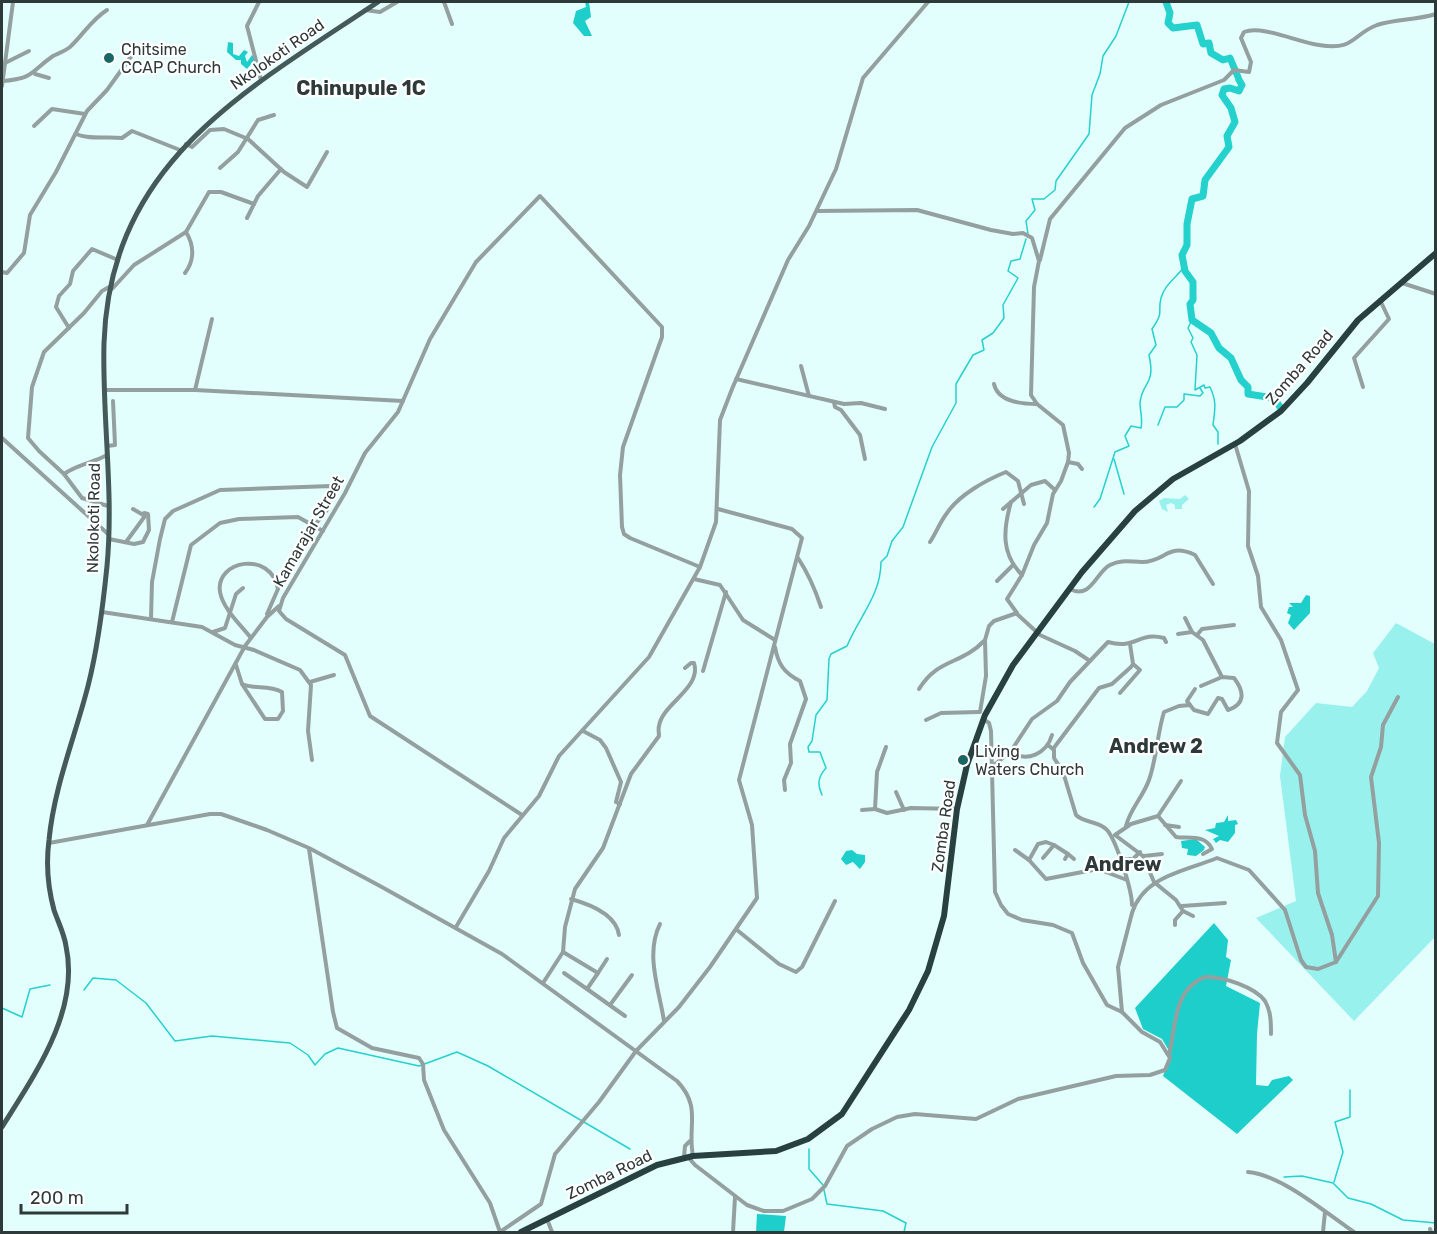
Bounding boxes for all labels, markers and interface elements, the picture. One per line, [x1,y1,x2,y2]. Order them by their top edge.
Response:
street label: Nkolokoti Road [227,15,328,94]
place label: Chitsime CCAP Church [121,40,221,77]
marker: Chitsime CCAP Church [102,51,116,65]
district label: Chinupule 1C [296,76,426,100]
street label: Zomba Road [1262,326,1337,409]
street label: Nkolokoti Road [83,463,104,573]
street label: Kamarajar Street [269,472,348,590]
district label: Andrew 2 [1109,734,1203,758]
place label: Living Waters Church [975,742,1084,779]
marker: Living Waters Church [956,753,970,767]
street label: Zomba Road [928,779,959,873]
district label: Andrew [1084,852,1162,876]
street label: Zomba Road [563,1146,655,1203]
scale bar [21,1177,128,1215]
text: 200 m [30,1187,84,1209]

